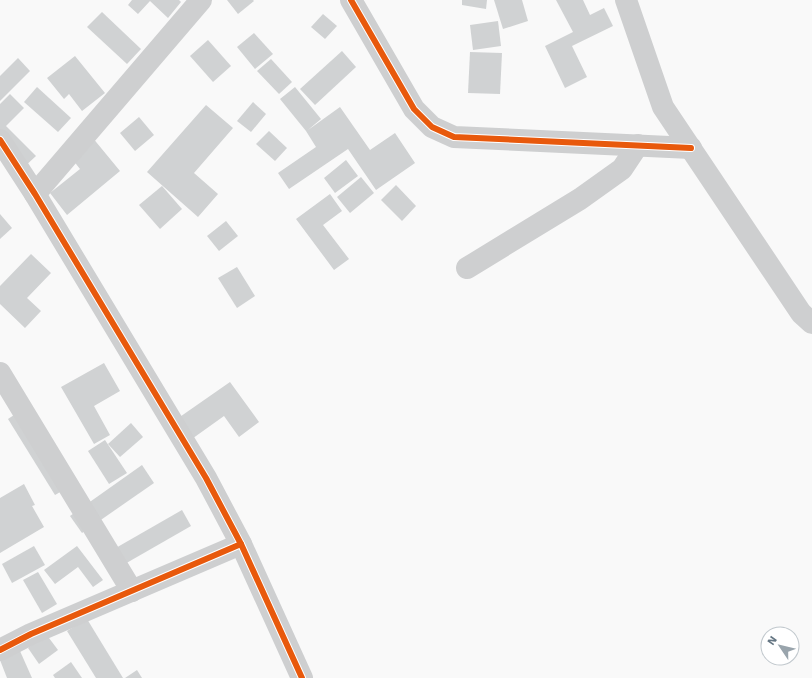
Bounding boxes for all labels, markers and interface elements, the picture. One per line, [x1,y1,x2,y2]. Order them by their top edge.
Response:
north arrow [760,626,800,666]
text: N [765,633,780,648]

